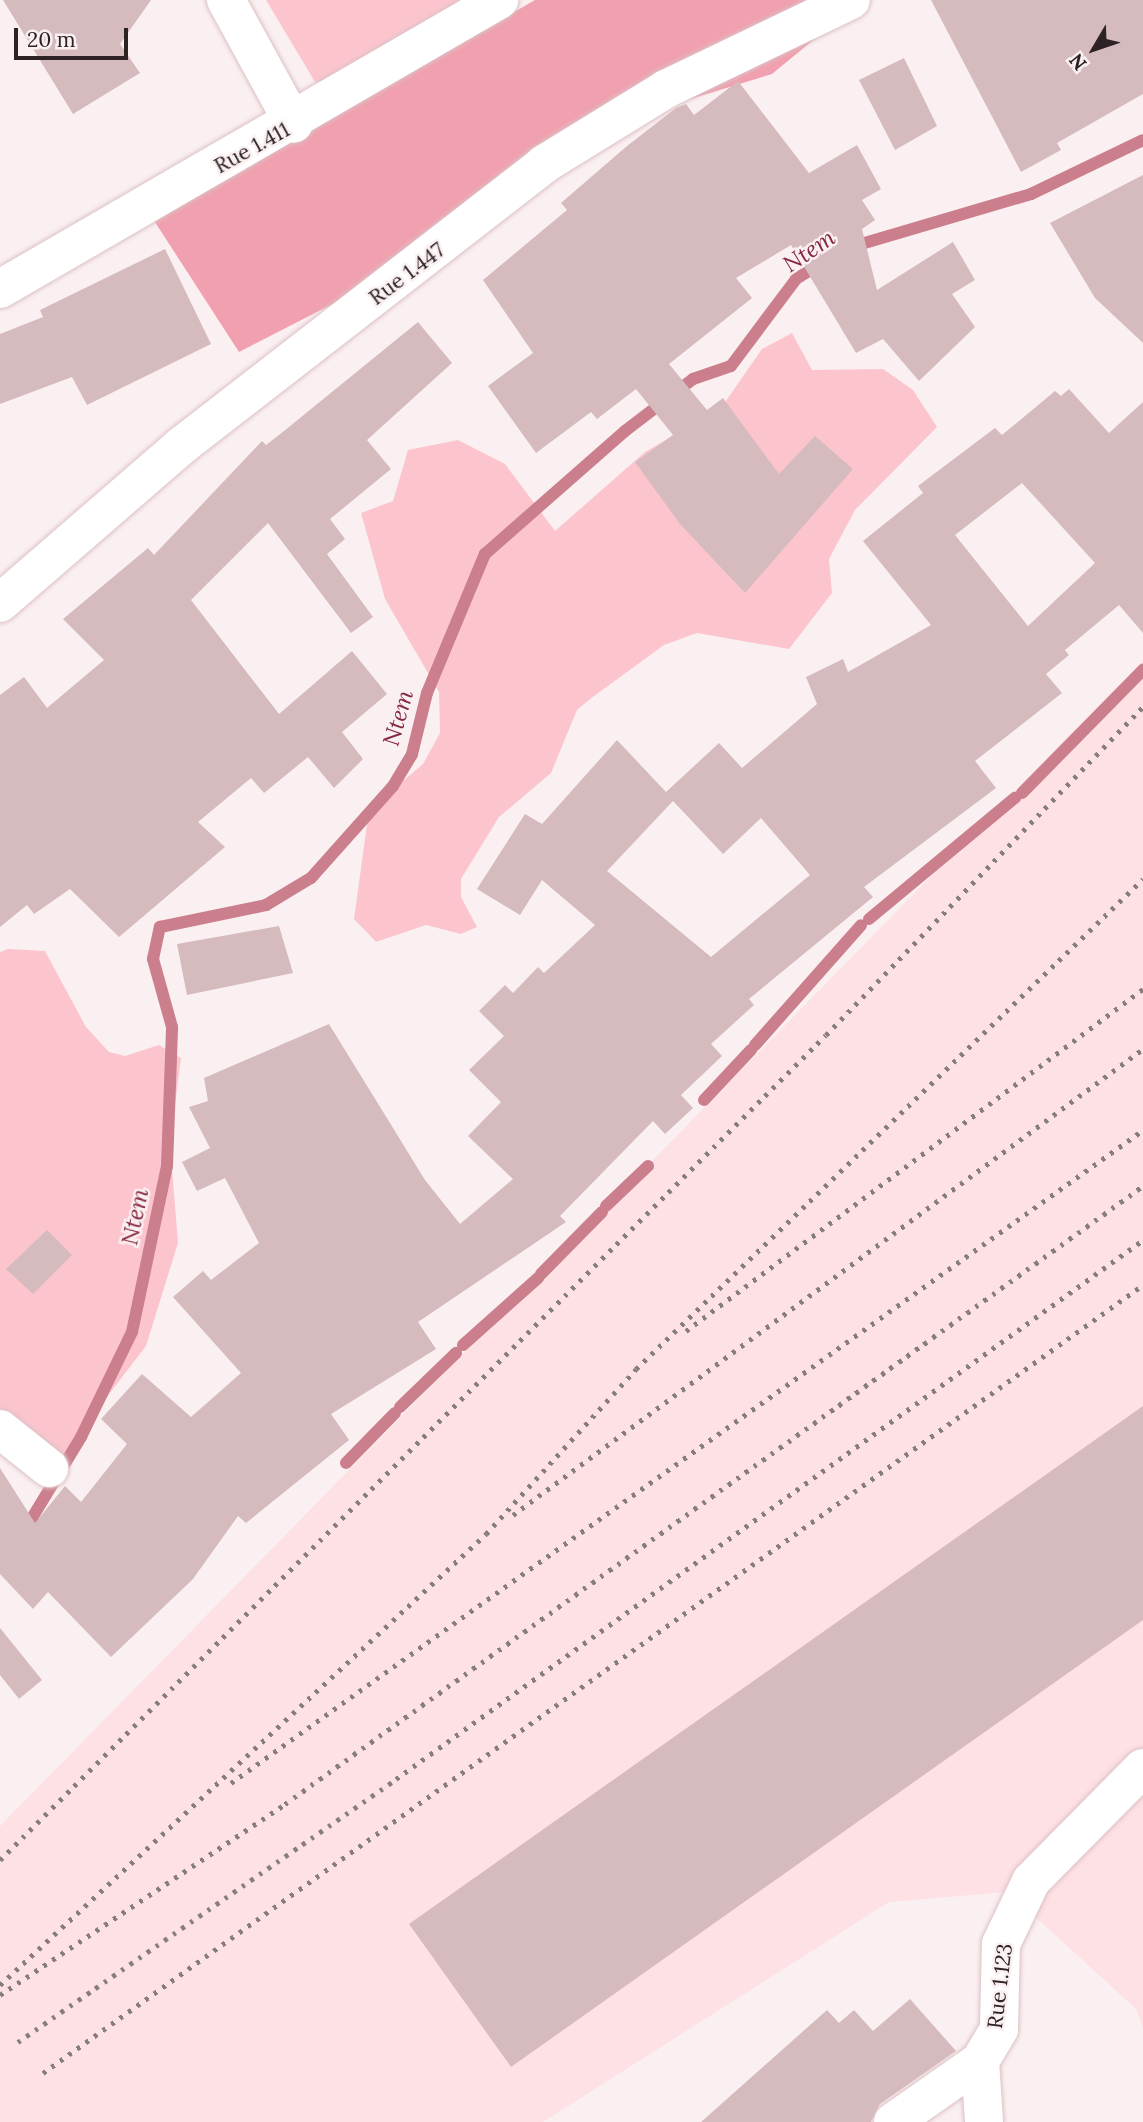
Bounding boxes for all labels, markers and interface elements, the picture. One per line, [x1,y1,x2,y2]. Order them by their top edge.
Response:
scale bar [18,14,131,58]
north arrow [1059,14,1129,84]
text: 20 m [27,26,76,53]
text: N [1064,49,1092,75]
street label: Rue 1.411 [210,117,294,179]
water label: Ntem [778,224,840,278]
street label: Rue 1.447 [364,237,450,311]
water label: Ntem [377,687,419,749]
water label: Ntem [116,1186,154,1248]
street label: Rue 1.123 [982,1942,1018,2030]

